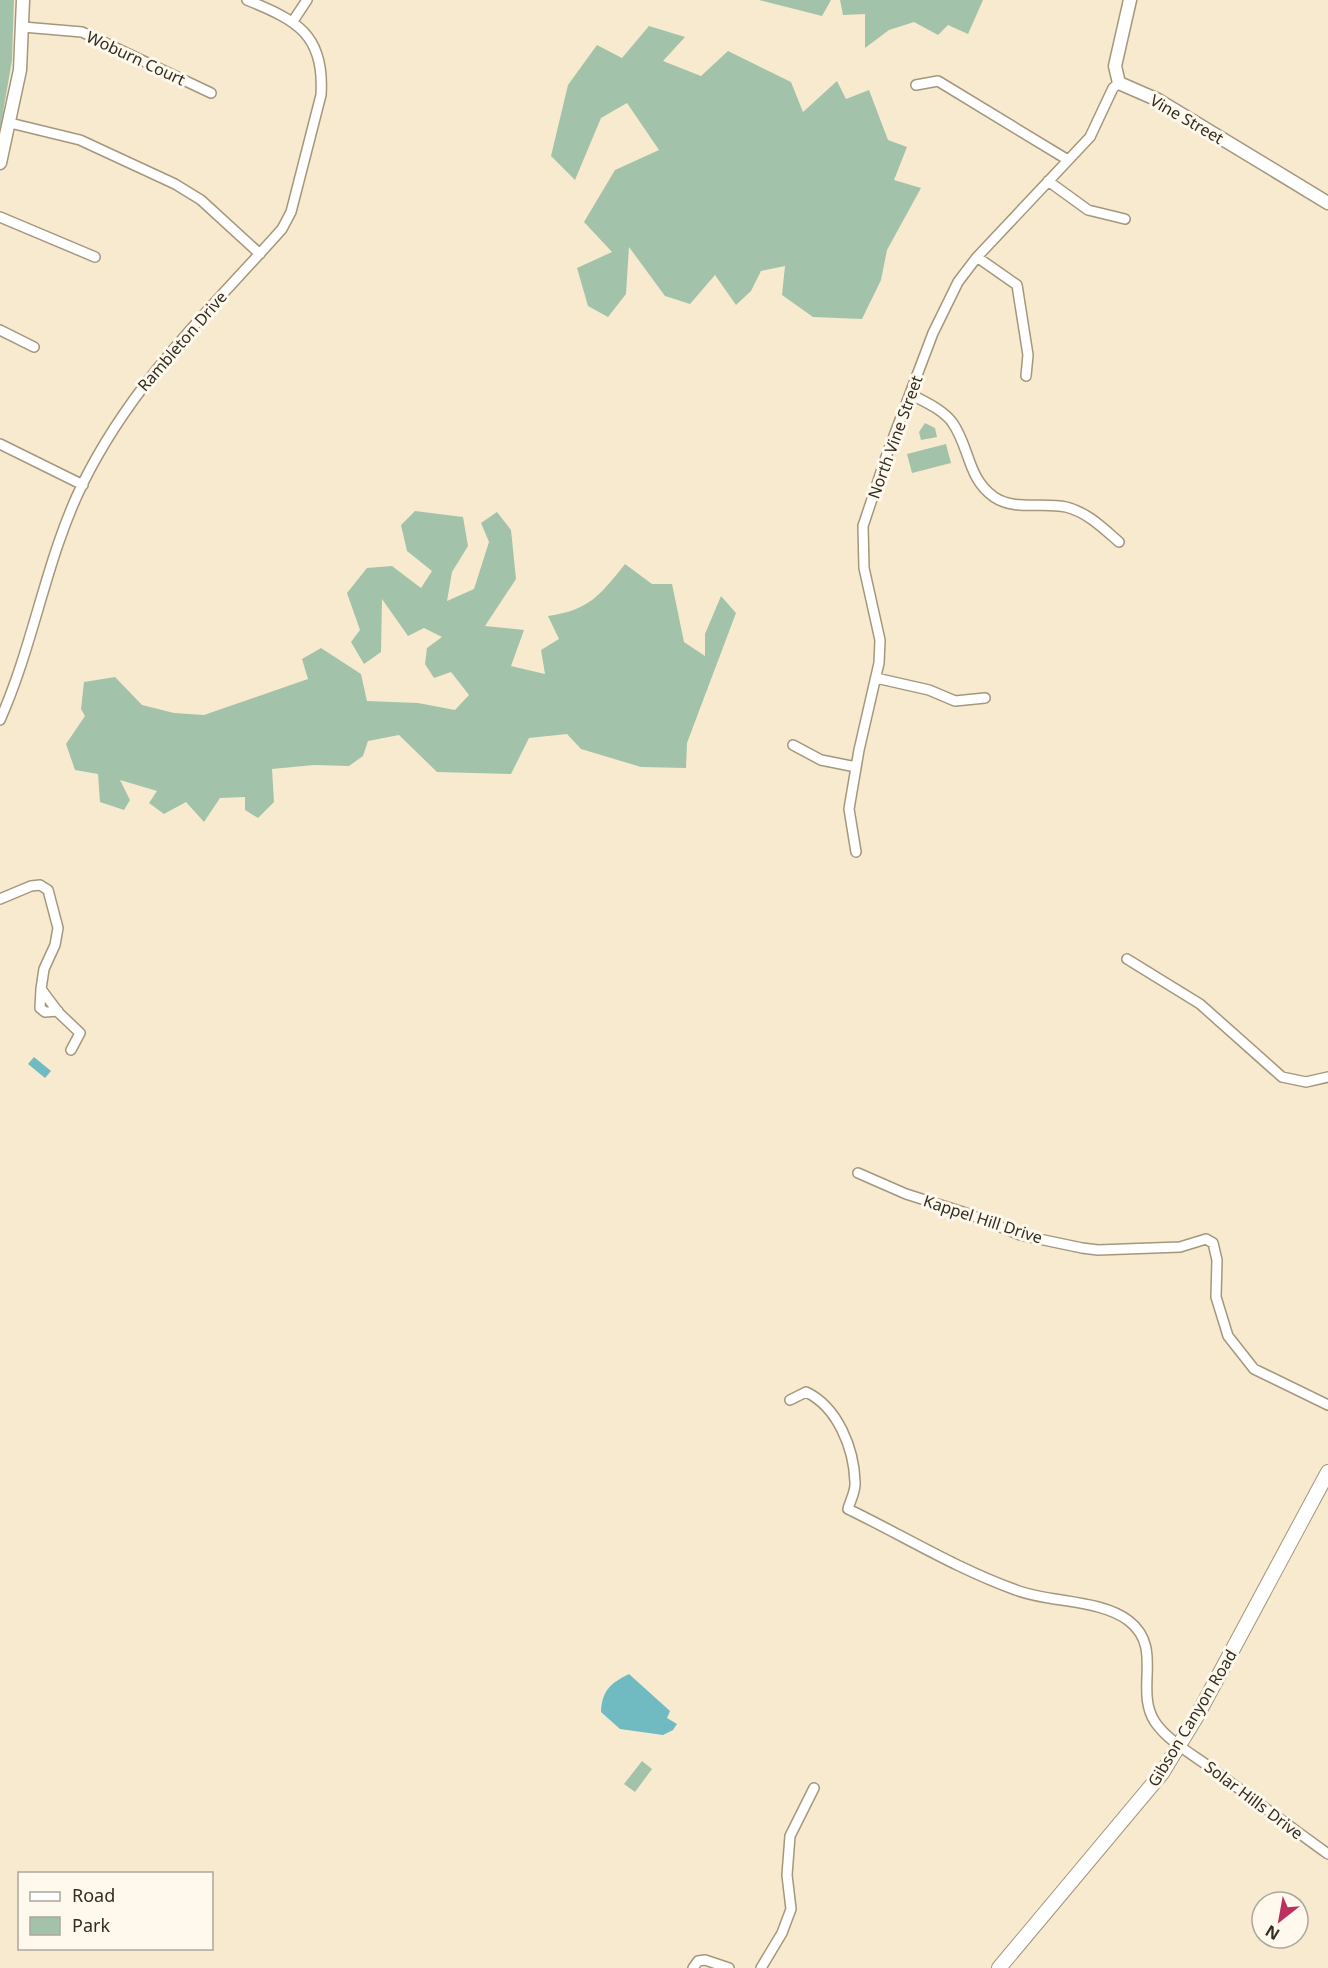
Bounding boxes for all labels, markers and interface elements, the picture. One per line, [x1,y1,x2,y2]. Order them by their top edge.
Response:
street label: Woburn Court [83,25,189,91]
street label: Vine Street [1146,89,1228,149]
street label: Rambleton Drive [132,286,232,396]
street label: North Vine Street [862,372,928,502]
street label: Kappel Hill Drive [921,1189,1045,1249]
street label: Gibson Canyon Road [1142,1645,1242,1791]
street label: Solar Hills Drive [1200,1756,1308,1844]
legend [18,1872,213,1950]
text: Road [72,1883,115,1907]
north arrow [1250,1890,1310,1950]
text: Park [72,1913,110,1937]
text: N [1261,1920,1284,1946]

